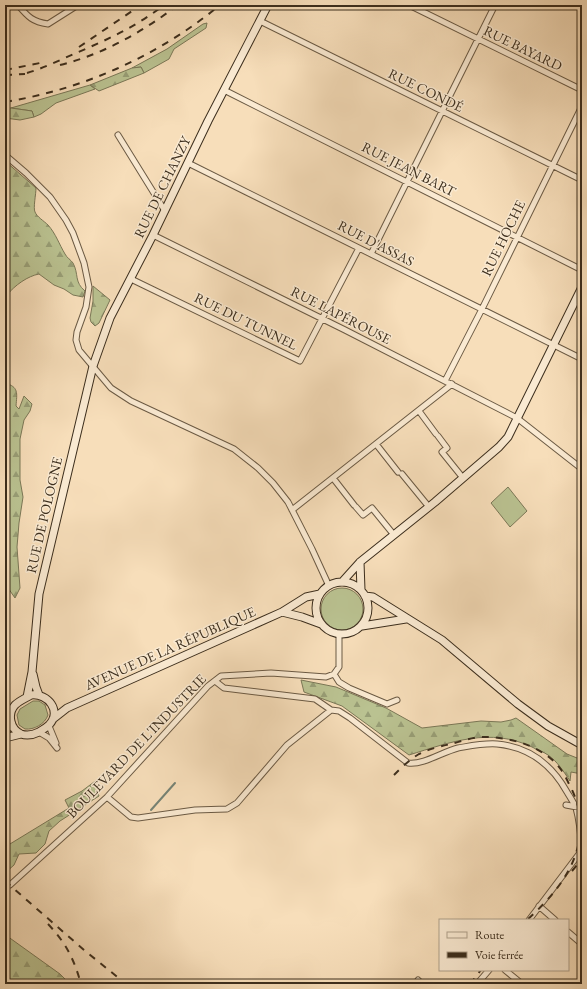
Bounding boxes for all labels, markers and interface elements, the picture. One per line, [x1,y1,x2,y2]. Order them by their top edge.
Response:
street label: RUE BAYARD [481,21,566,75]
street label: RUE CONDÉ [386,64,467,116]
street label: RUE DE CHANZY [130,132,195,241]
street label: RUE JEAN BART [359,138,460,201]
street label: RUE HOCHE [477,197,529,279]
street label: RUE D'ASSAS [335,216,417,270]
street label: RUE LAPÉROUSE [288,282,394,348]
street label: RUE DU TUNNEL [191,288,301,354]
street label: RUE DE POLOGNE [22,455,66,575]
street label: AVENUE DE LA RÉPUBLIQUE [81,602,258,694]
street label: BOULEVARD DE L'INDUSTRIE [62,670,210,822]
legend [439,919,569,971]
text: Route [475,927,505,943]
text: Voie ferrée [475,947,524,963]

